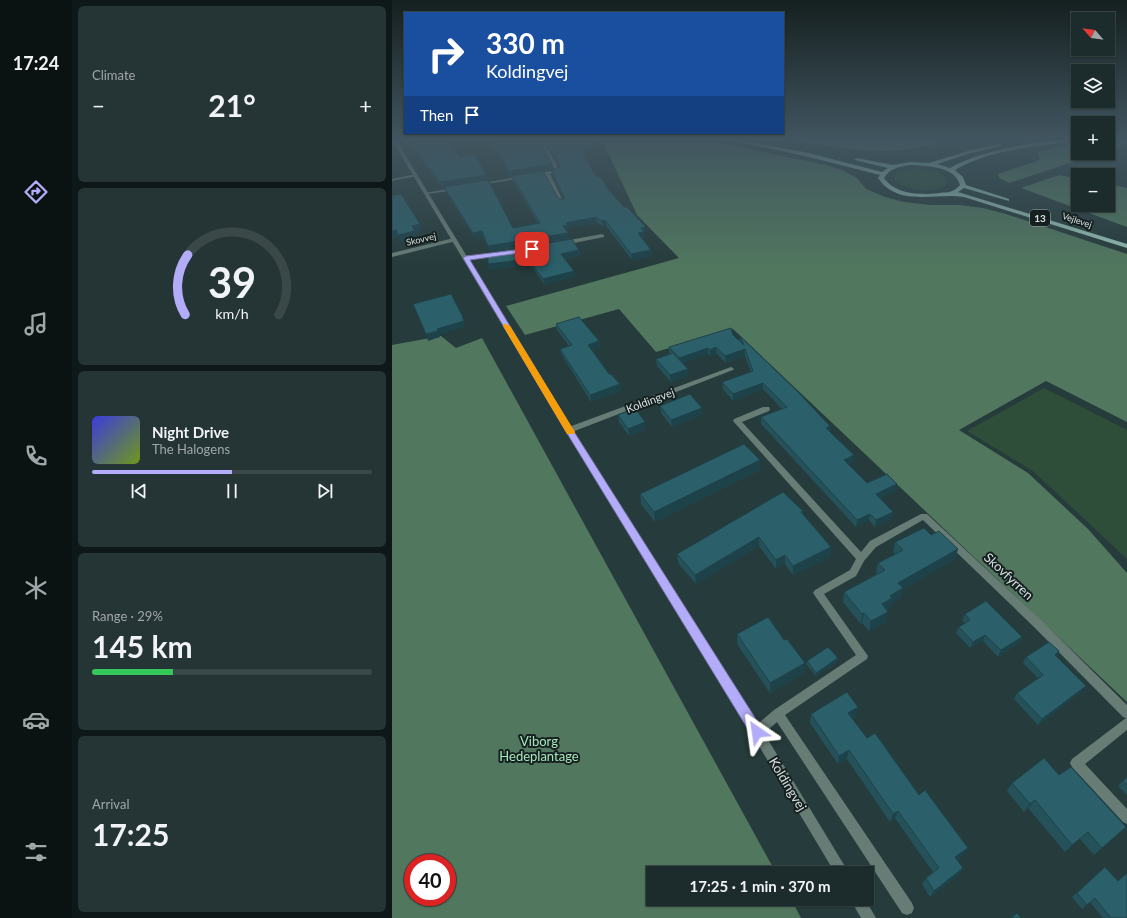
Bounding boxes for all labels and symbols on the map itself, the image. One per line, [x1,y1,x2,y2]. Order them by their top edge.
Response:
north arrow [1071,12,1115,56]
road number: 13 [1030,210,1050,226]
street label: Vejlevej [1061,210,1093,230]
street label: Skovvej [405,230,437,248]
pin [515,232,549,266]
street label: Koldingvej [624,385,676,415]
street label: Skovfyrren [981,549,1037,603]
position arrow [736,711,778,753]
park label: Viborg Hedeplantage [499,733,579,764]
street label: Koldingvej [766,754,810,814]
speed limit sign: 40 [404,854,456,906]

